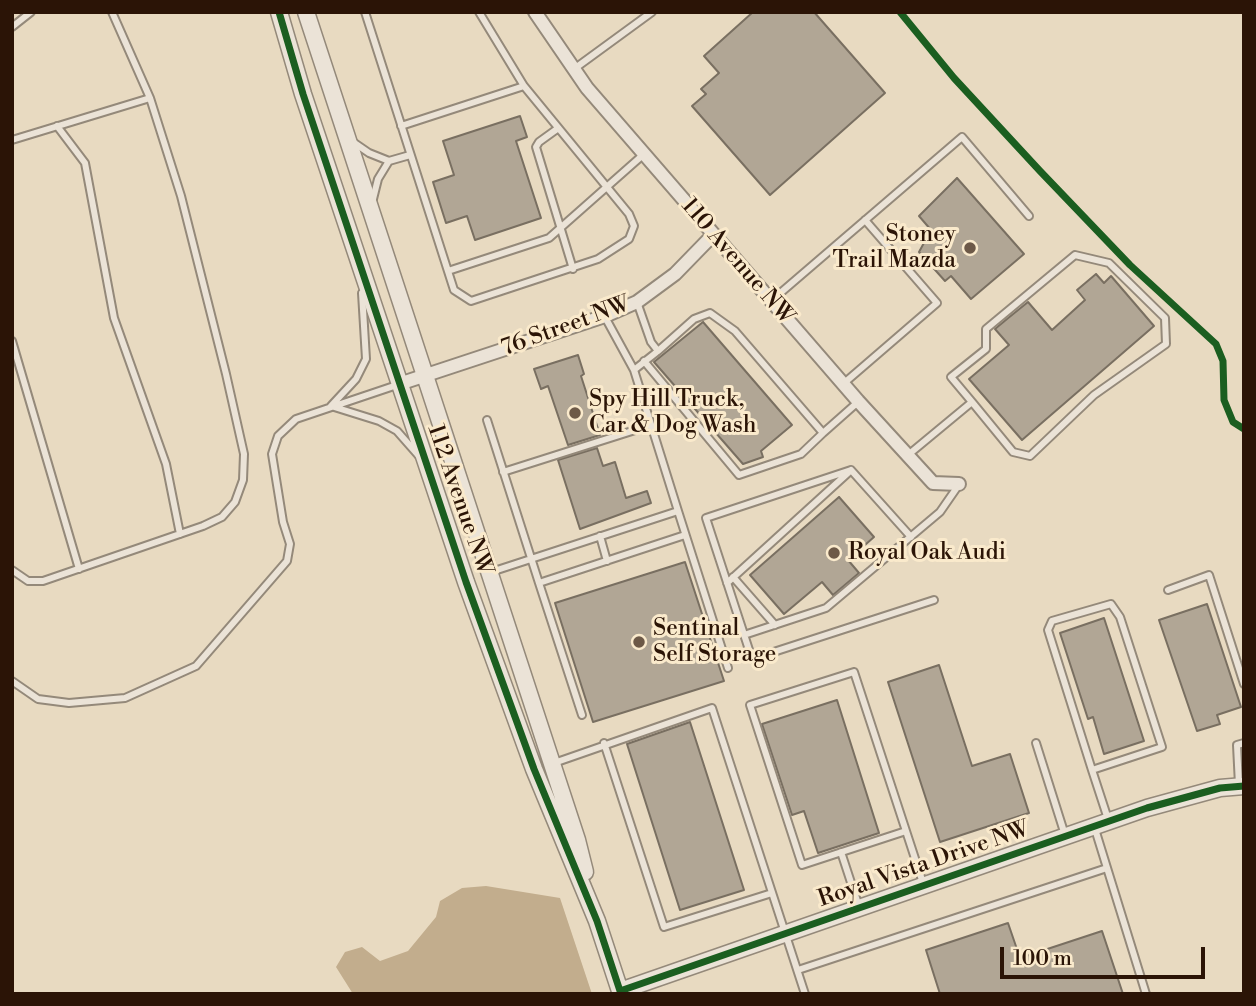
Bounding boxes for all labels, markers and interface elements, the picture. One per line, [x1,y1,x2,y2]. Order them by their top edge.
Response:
street label: 110 Avenue NW [675,193,799,331]
place label: Stoney Trail Mazda [832,221,956,275]
marker: Stoney Trail Mazda [962,240,978,256]
street label: 76 Street NW [498,291,634,363]
place label: Spy Hill Truck, Car & Dog Wash [589,386,757,440]
marker: Spy Hill Truck, Car & Dog Wash [567,405,583,421]
street label: 112 Avenue NW [420,421,498,579]
place label: Royal Oak Audi [848,539,1006,567]
marker: Royal Oak Audi [826,545,842,561]
place label: Sentinal Self Storage [653,615,776,669]
marker: Sentinal Self Storage [631,634,647,650]
street label: Royal Vista Drive NW [815,816,1033,914]
scale bar [1004,932,1209,976]
text: 100 m [1013,946,1072,972]

